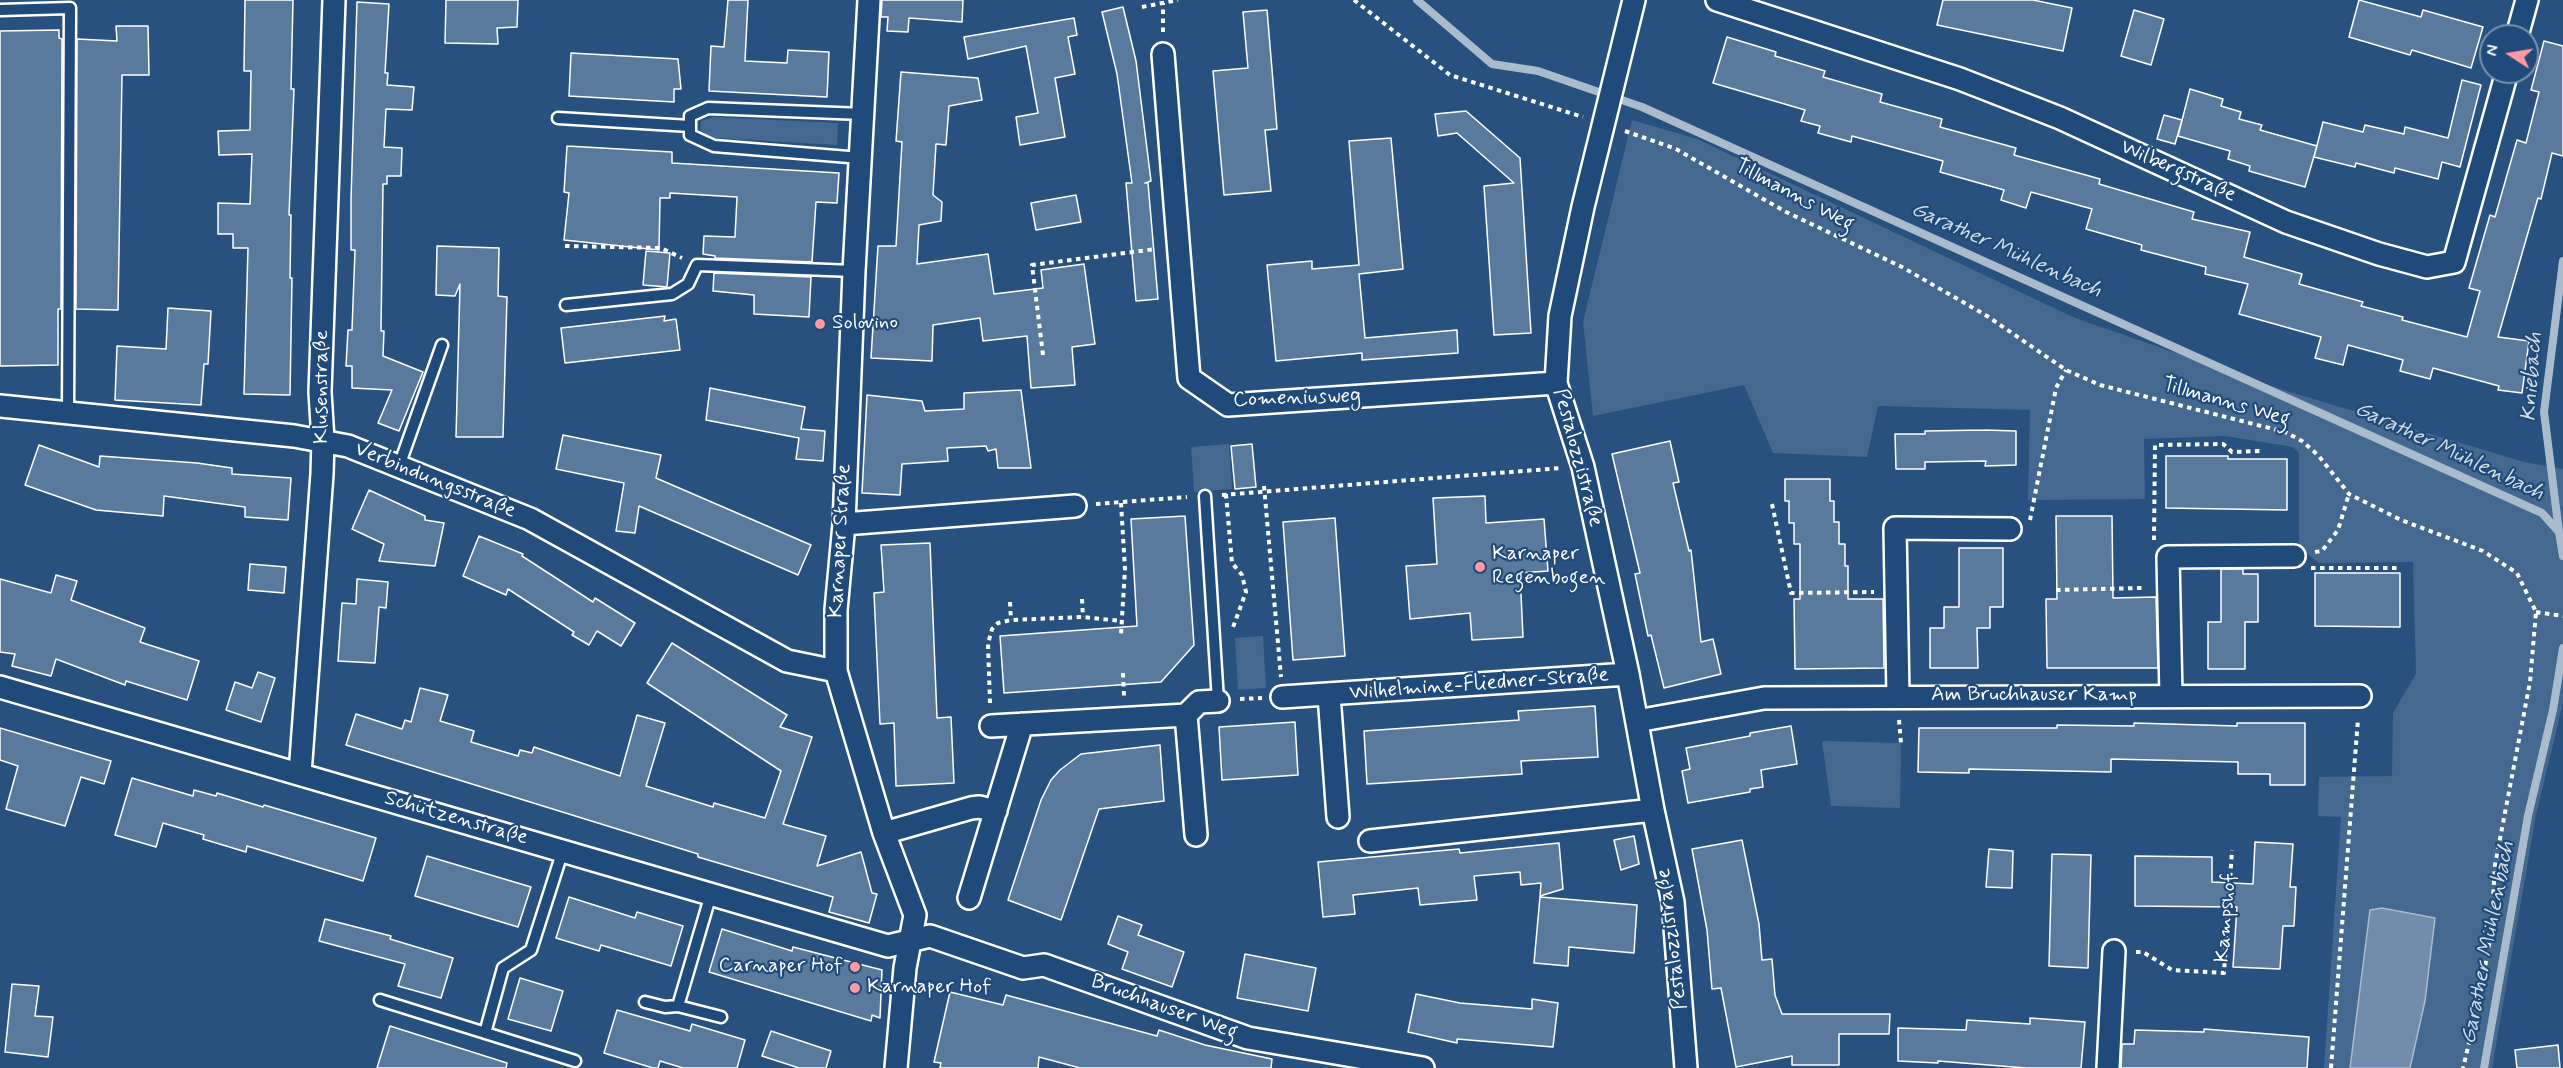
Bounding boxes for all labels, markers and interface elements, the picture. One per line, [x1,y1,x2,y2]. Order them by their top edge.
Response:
north arrow [2479,24,2539,84]
text: N [2481,43,2504,58]
street label: Wilbergstraße [2116,135,2240,209]
street label: Tillmanns Weg [1730,154,1858,238]
water label: Garather Mühlenbach [1907,197,2105,305]
place label: Solovino [832,311,898,337]
marker: Solovino [813,317,827,331]
street label: Klusenstraße [310,330,336,444]
water label: Kniebach [2517,331,2549,423]
street label: Tillmanns Weg [2159,373,2293,433]
street label: Comeniusweg [1233,384,1361,414]
street label: Pestalozzistraße [1546,386,1608,530]
water label: Garather Mühlenbach [2350,397,2548,507]
street label: Verbindungsstraße [351,437,519,525]
street label: Karnaper Straße [824,463,858,619]
place label: Karnaper Regenbogen [1492,542,1605,592]
marker: Karnaper Regenbogen [1473,560,1487,574]
street label: Wilhelmine-Fliedner-Straße [1348,663,1610,707]
street label: Am Bruchhauser Kamp [1931,683,2137,709]
street label: Schützenstraße [381,786,531,852]
water label: Garather Mühlenbach [2456,839,2522,1047]
street label: Pestalozzistraße [1652,867,1694,1011]
street label: Kampshof [2211,872,2243,964]
place label: Carnaper Hof [718,954,843,980]
marker: Carnaper Hof [848,960,862,974]
street label: Bruchhauser Weg [1087,970,1241,1046]
place label: Karnaper Hof [867,975,991,1001]
marker: Karnaper Hof [848,981,862,995]

